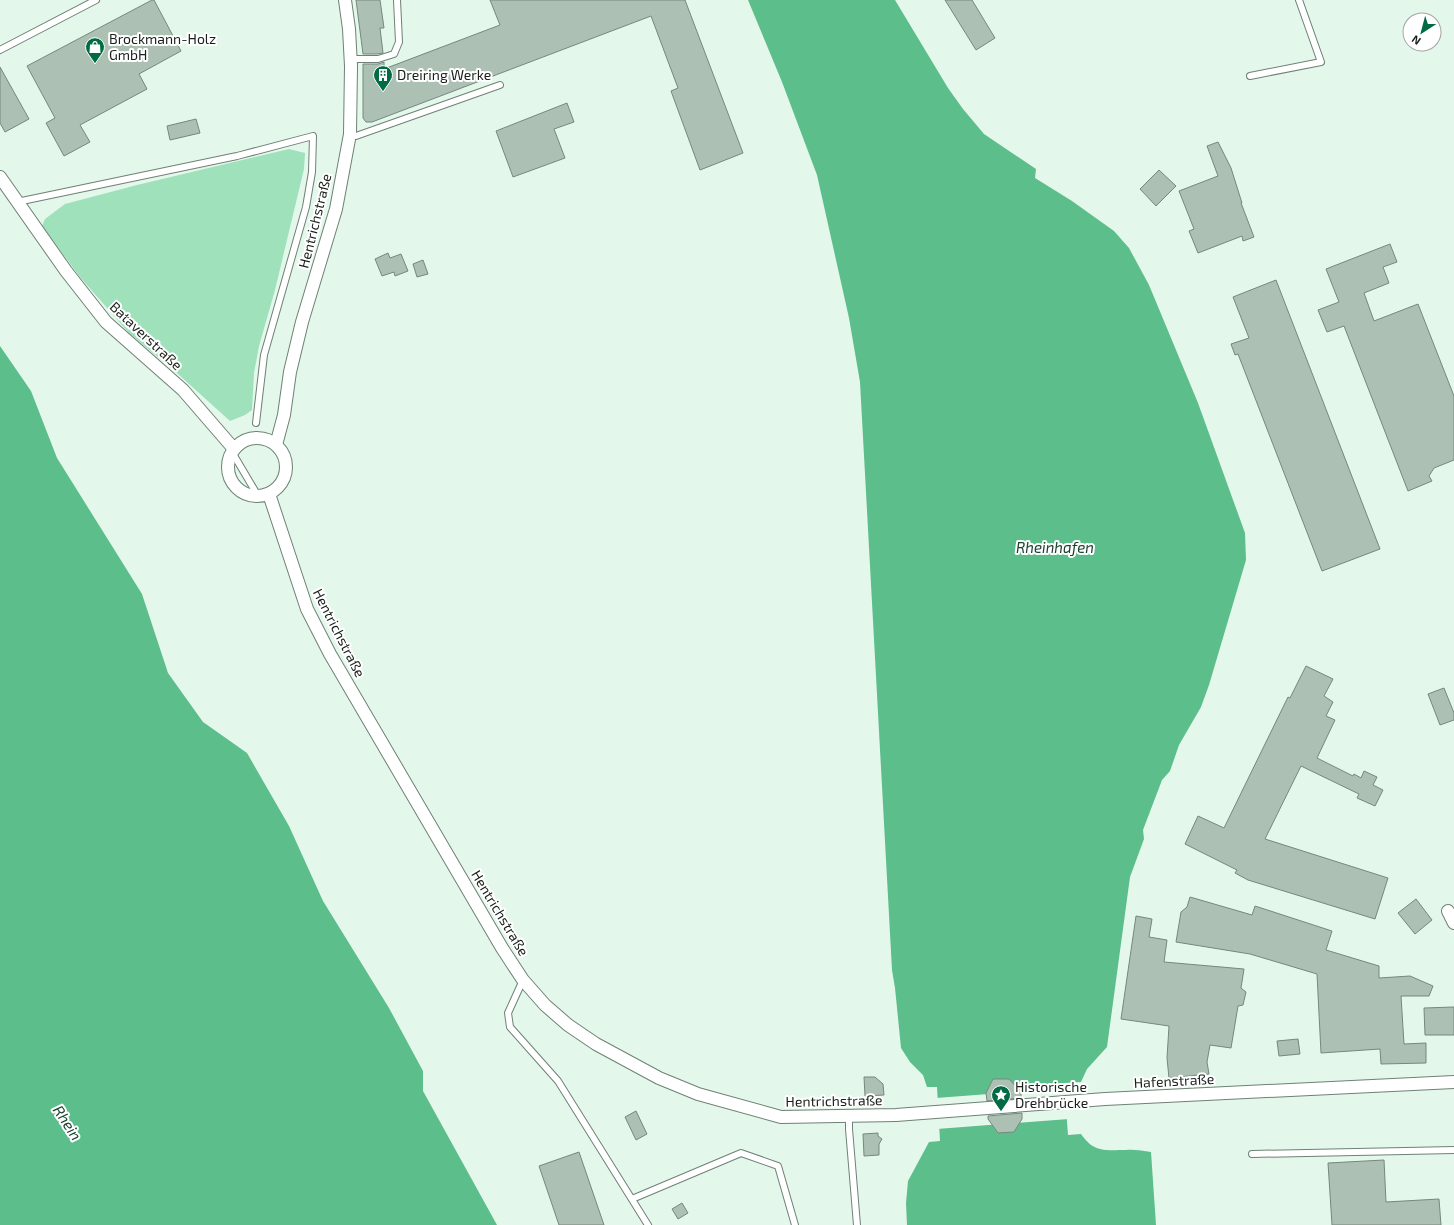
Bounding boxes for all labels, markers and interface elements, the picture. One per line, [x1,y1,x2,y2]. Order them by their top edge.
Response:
north arrow [1402,12,1442,52]
place label: Brockmann-Holz GmbH [109,30,216,63]
text: N [1409,33,1423,48]
shop icon: Brockmann-Holz GmbH [84,36,106,64]
building icon: Dreiring Werke [372,64,394,92]
place label: Dreiring Werke [397,66,491,83]
street label: Hentrichstraße [295,172,335,270]
street label: Bataverstraße [107,298,186,373]
water label: Rheinhafen [1016,538,1094,556]
street label: Hentrichstraße [310,586,369,680]
street label: Hentrichstraße [468,867,533,959]
street label: Hafenstraße [1133,1070,1215,1091]
place label: Historische Drehbrücke [1015,1078,1088,1111]
place icon: Historische Drehbrücke [990,1084,1012,1112]
street label: Hentrichstraße [785,1091,883,1110]
water label: Rhein [50,1101,86,1143]

